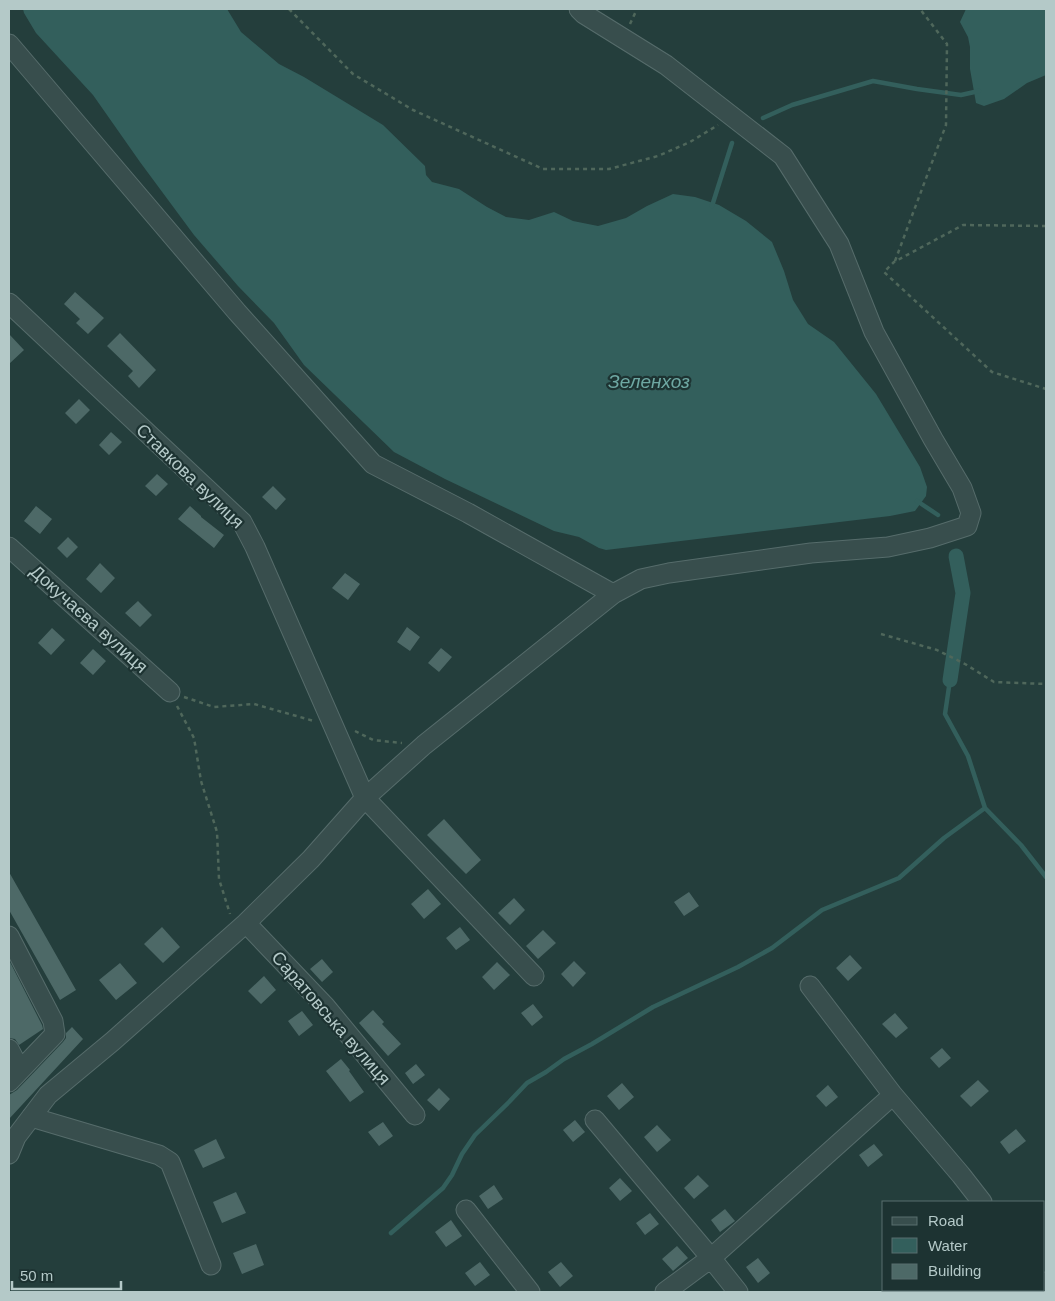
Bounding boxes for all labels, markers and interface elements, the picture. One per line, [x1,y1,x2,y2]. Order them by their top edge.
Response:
water label: Зеленхоз [608,371,690,392]
street label: Ставкова вулиця [132,420,248,532]
street label: Докучаєва вулиця [26,561,152,677]
street label: Саратовська вулиця [268,947,394,1089]
legend [882,1201,1045,1291]
text: Road [928,1212,964,1229]
text: Water [928,1237,967,1254]
scale bar [12,1258,121,1290]
text: Building [928,1262,981,1279]
text: 50 m [20,1267,53,1284]

